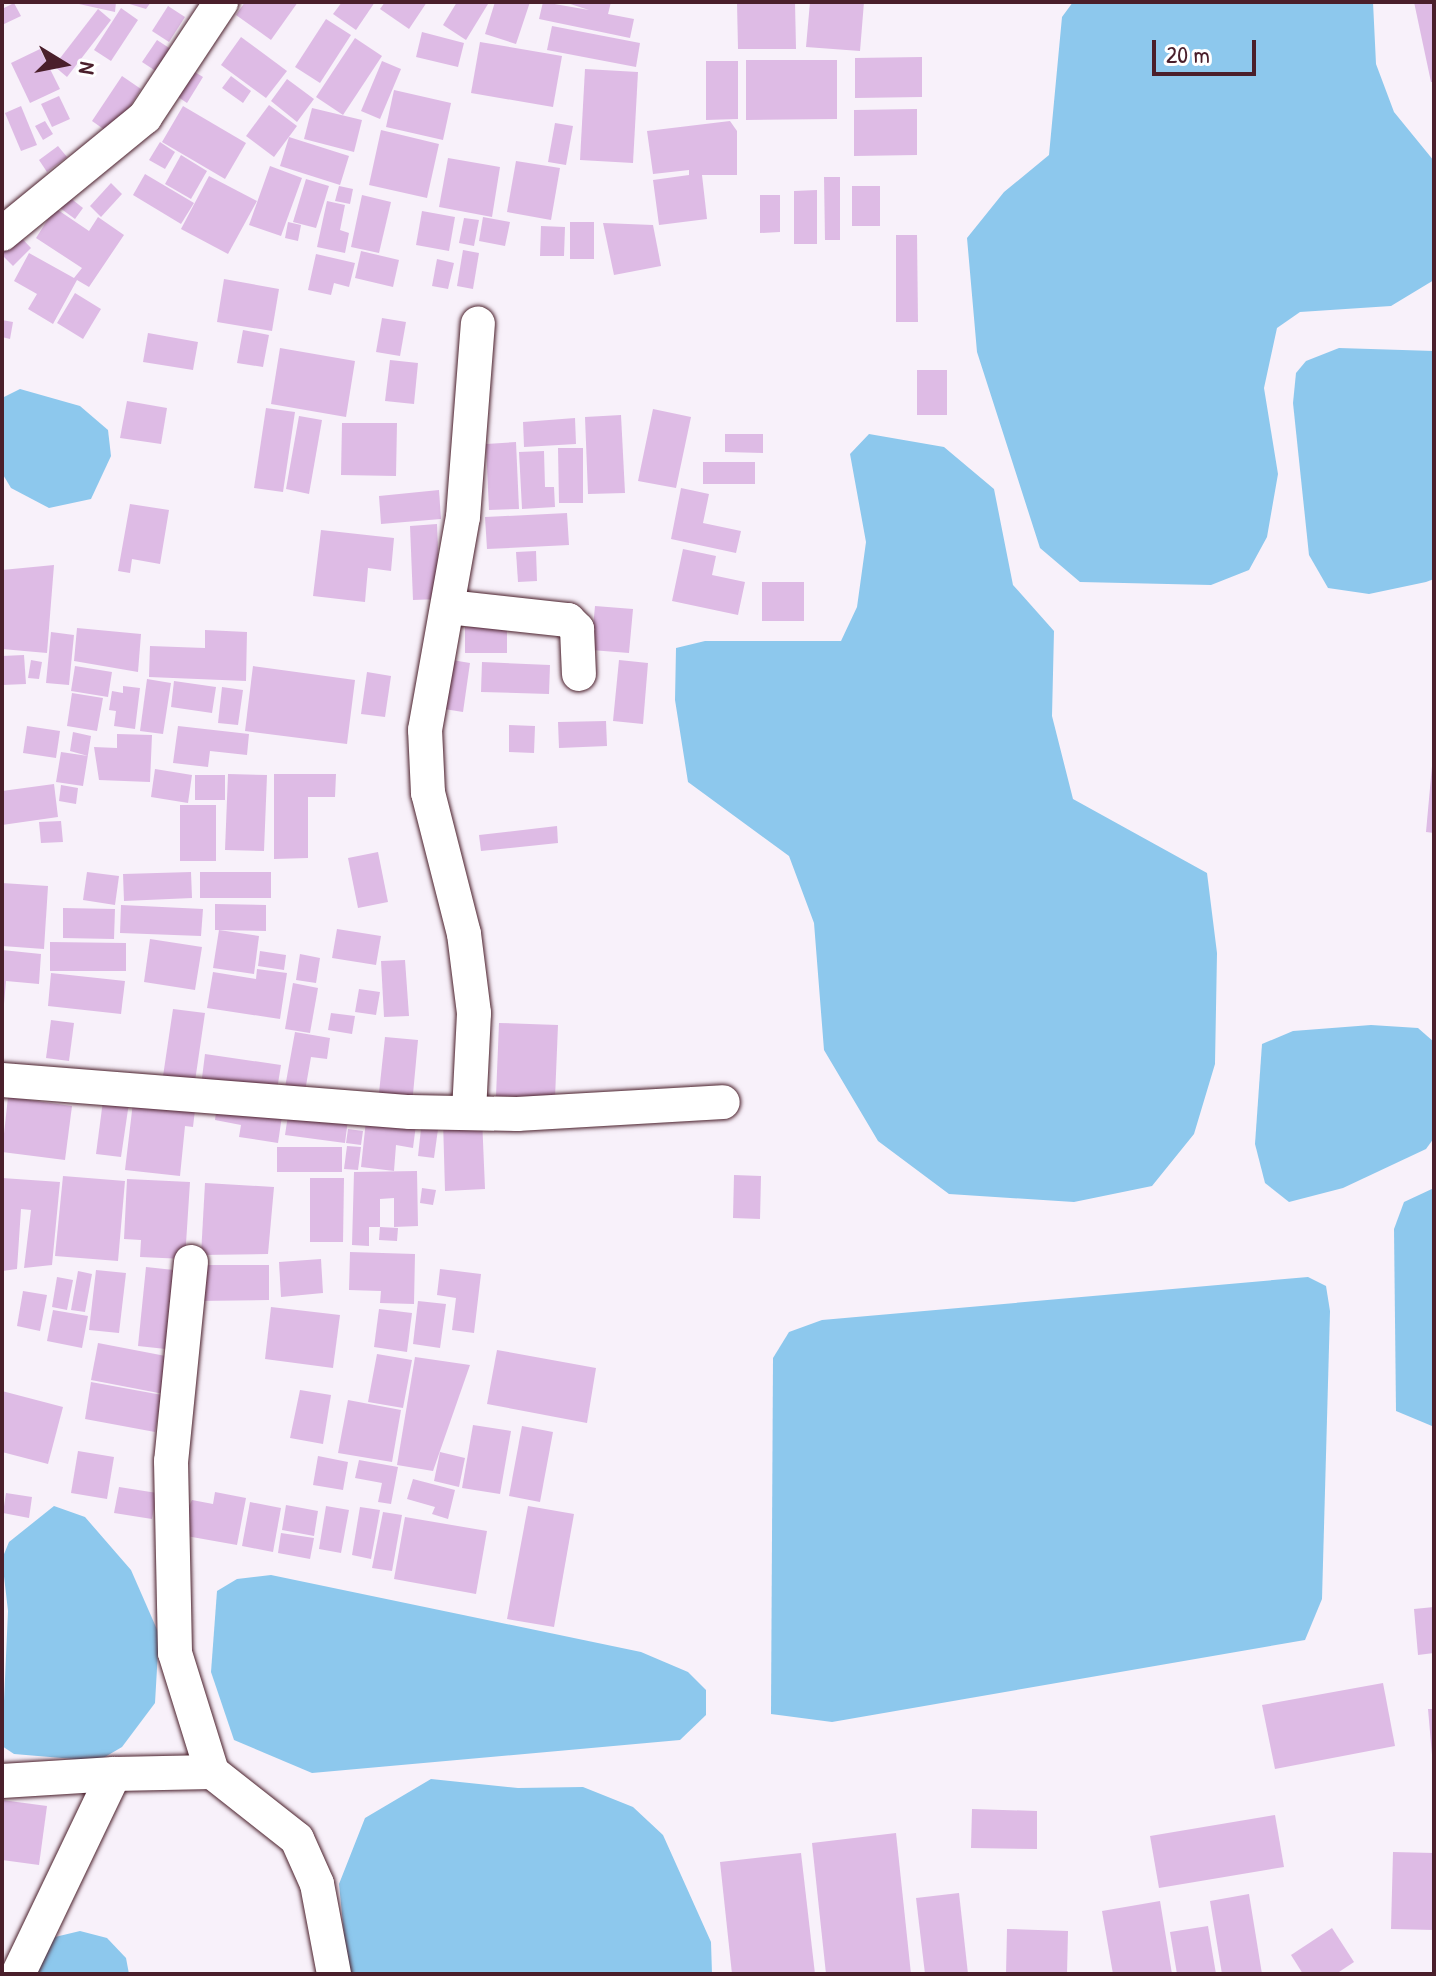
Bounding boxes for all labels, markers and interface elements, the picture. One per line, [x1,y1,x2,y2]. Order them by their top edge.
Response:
north arrow [24,24,104,104]
scale bar [1156,24,1260,74]
text: 20 m [1166,38,1210,70]
text: N [72,60,103,77]

